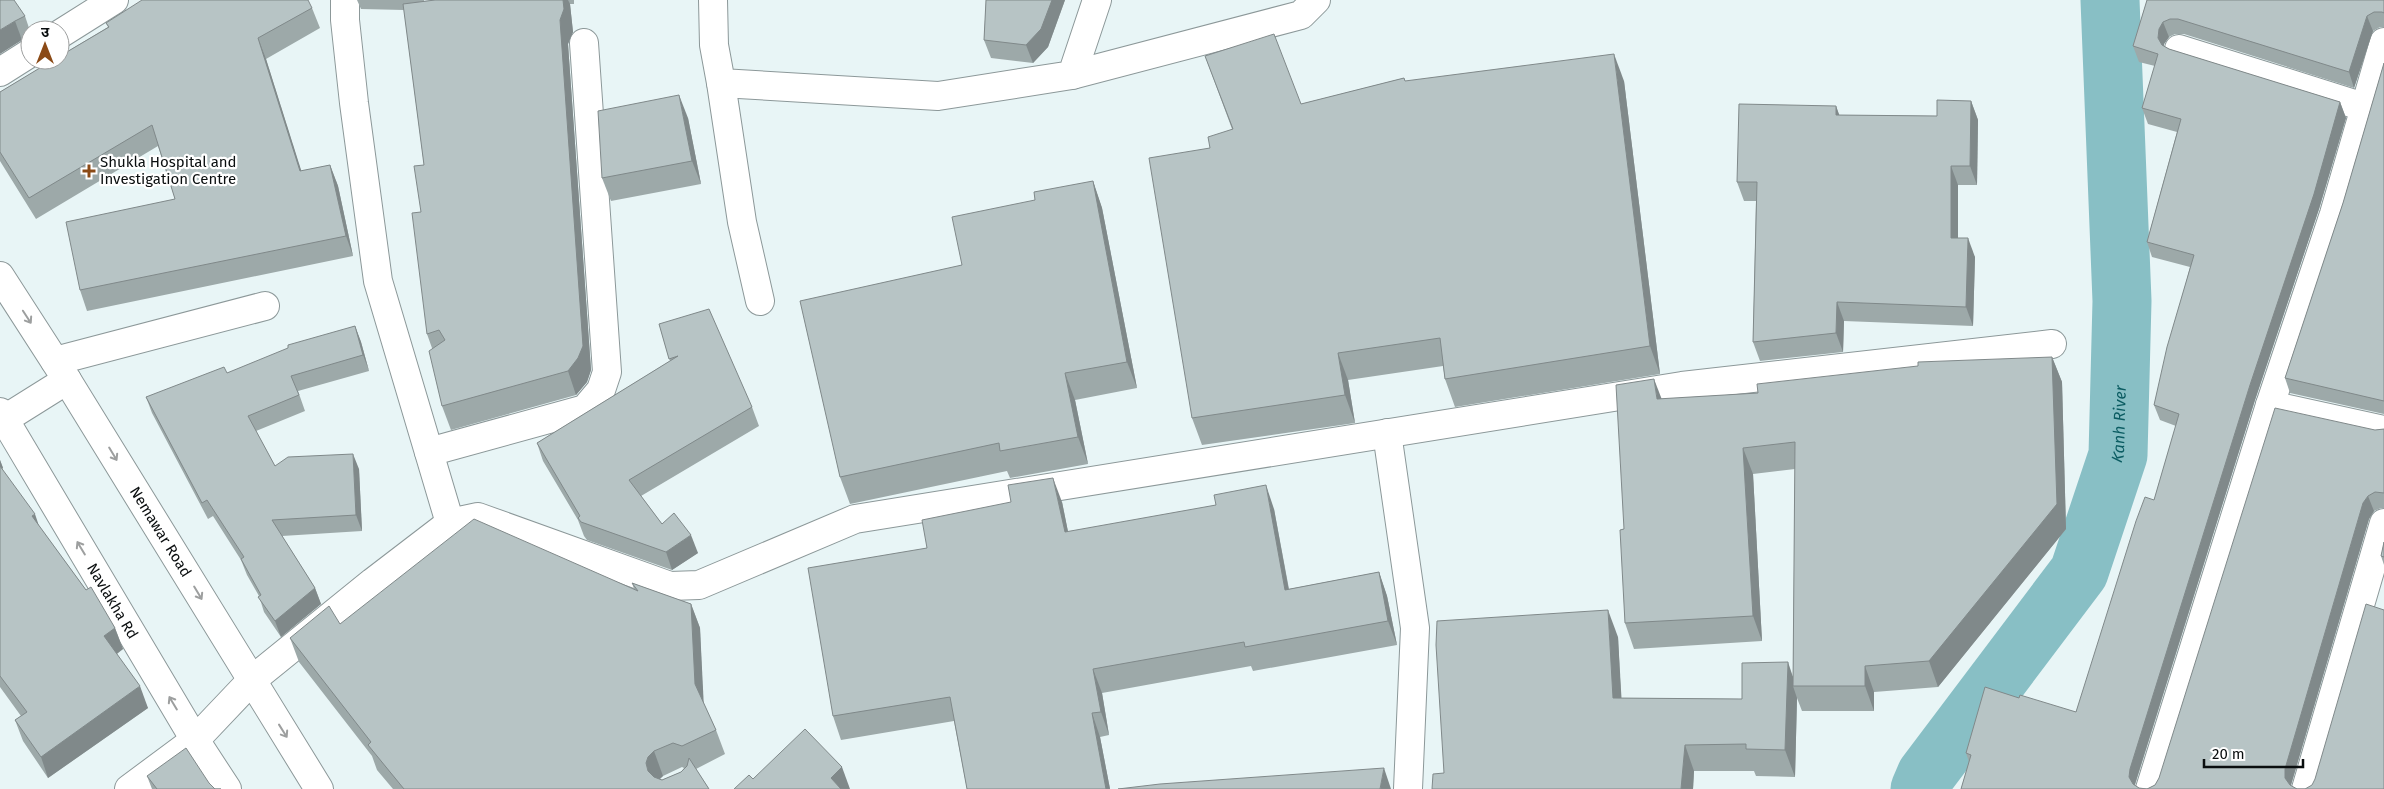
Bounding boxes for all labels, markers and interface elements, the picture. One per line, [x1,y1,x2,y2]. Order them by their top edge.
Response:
north arrow [20,20,70,70]
text: उ [41,24,50,41]
place label: Shukla Hospital and Investigation Centre [100,153,237,188]
marker: Shukla Hospital and Investigation Centre [82,164,96,178]
one-way arrow [21,310,32,324]
water label: Kanh River [2107,384,2130,465]
one-way arrow [109,447,119,461]
street label: Nemawar Road [126,483,195,580]
one-way arrow [76,542,86,556]
street label: Navlakha Rd [83,560,142,642]
one-way arrow [193,586,203,600]
one-way arrow [168,697,178,711]
one-way arrow [279,724,289,738]
scale bar [2204,736,2303,768]
text: 20 m [2212,745,2245,763]

